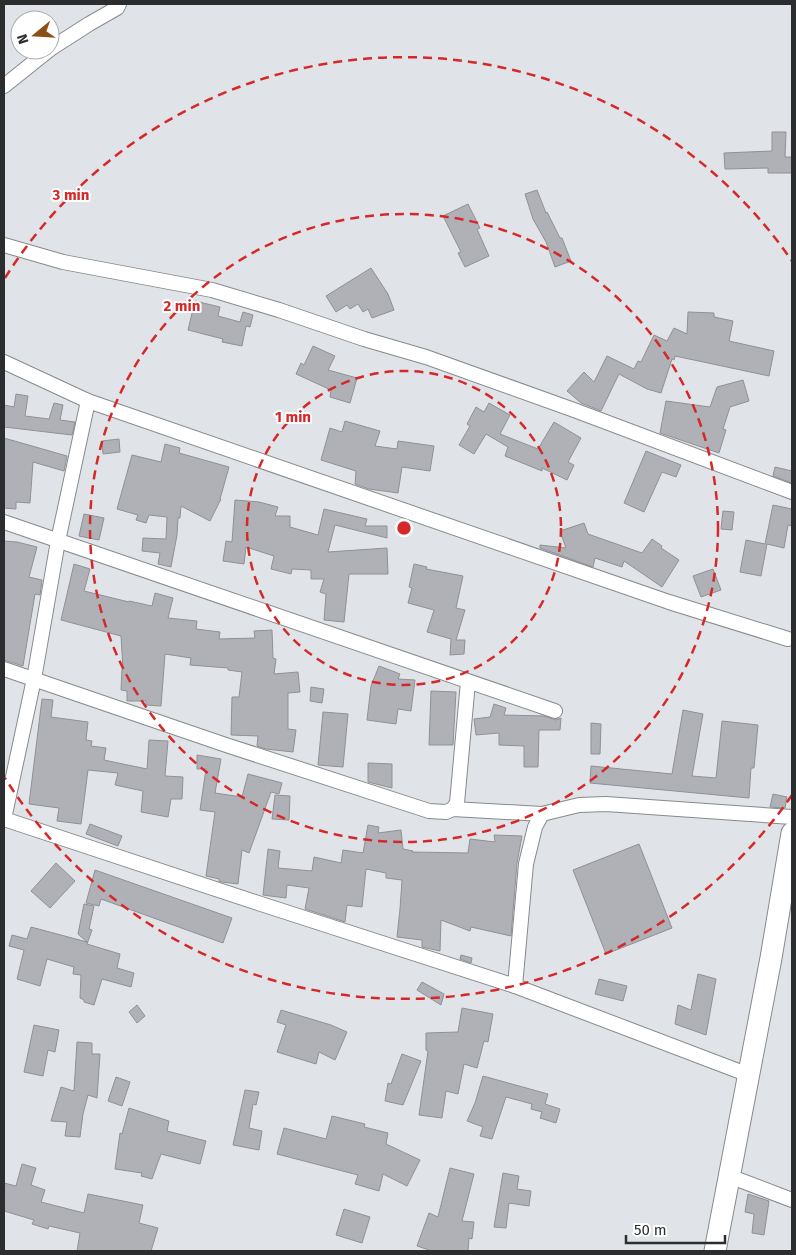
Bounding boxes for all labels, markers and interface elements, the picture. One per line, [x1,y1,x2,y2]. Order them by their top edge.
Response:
north arrow [10,10,60,60]
text: N [14,32,33,46]
text: 3 min [52,186,89,204]
text: 2 min [164,297,200,315]
text: 1 min [275,408,311,426]
centre of rings [395,519,413,537]
scale bar [626,1212,725,1244]
text: 50 m [634,1221,667,1239]

